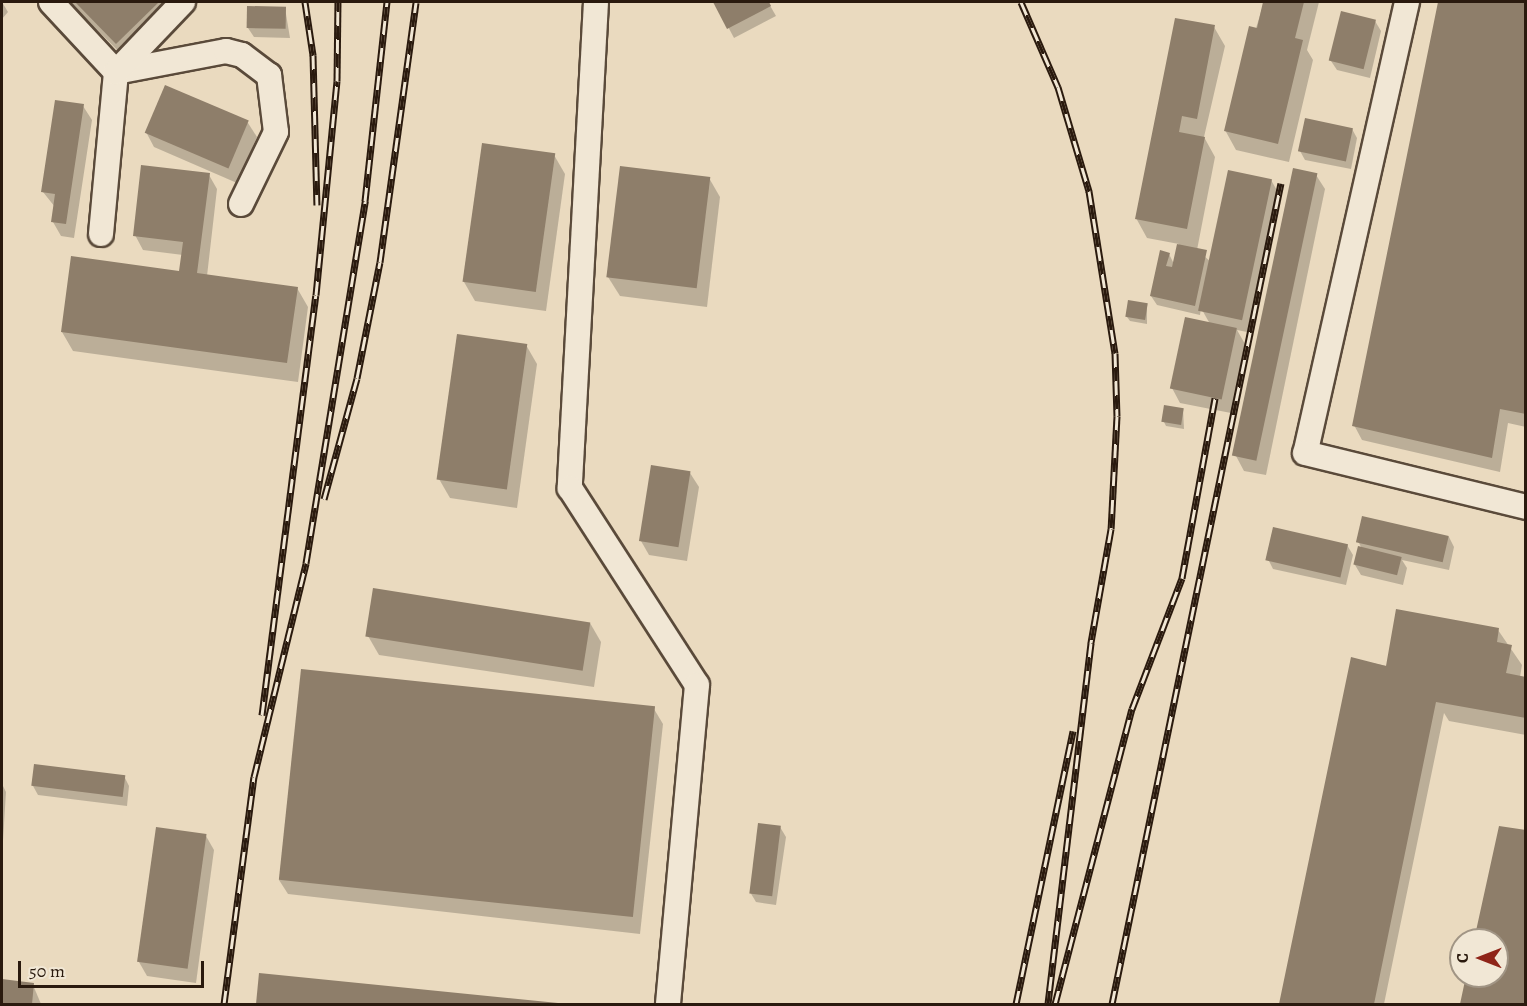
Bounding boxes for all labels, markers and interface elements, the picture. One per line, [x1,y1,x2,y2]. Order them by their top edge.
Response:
north arrow [1449,928,1509,988]
scale bar [21,949,207,987]
text: С [1452,953,1474,963]
text: 50 m [29,959,65,983]

